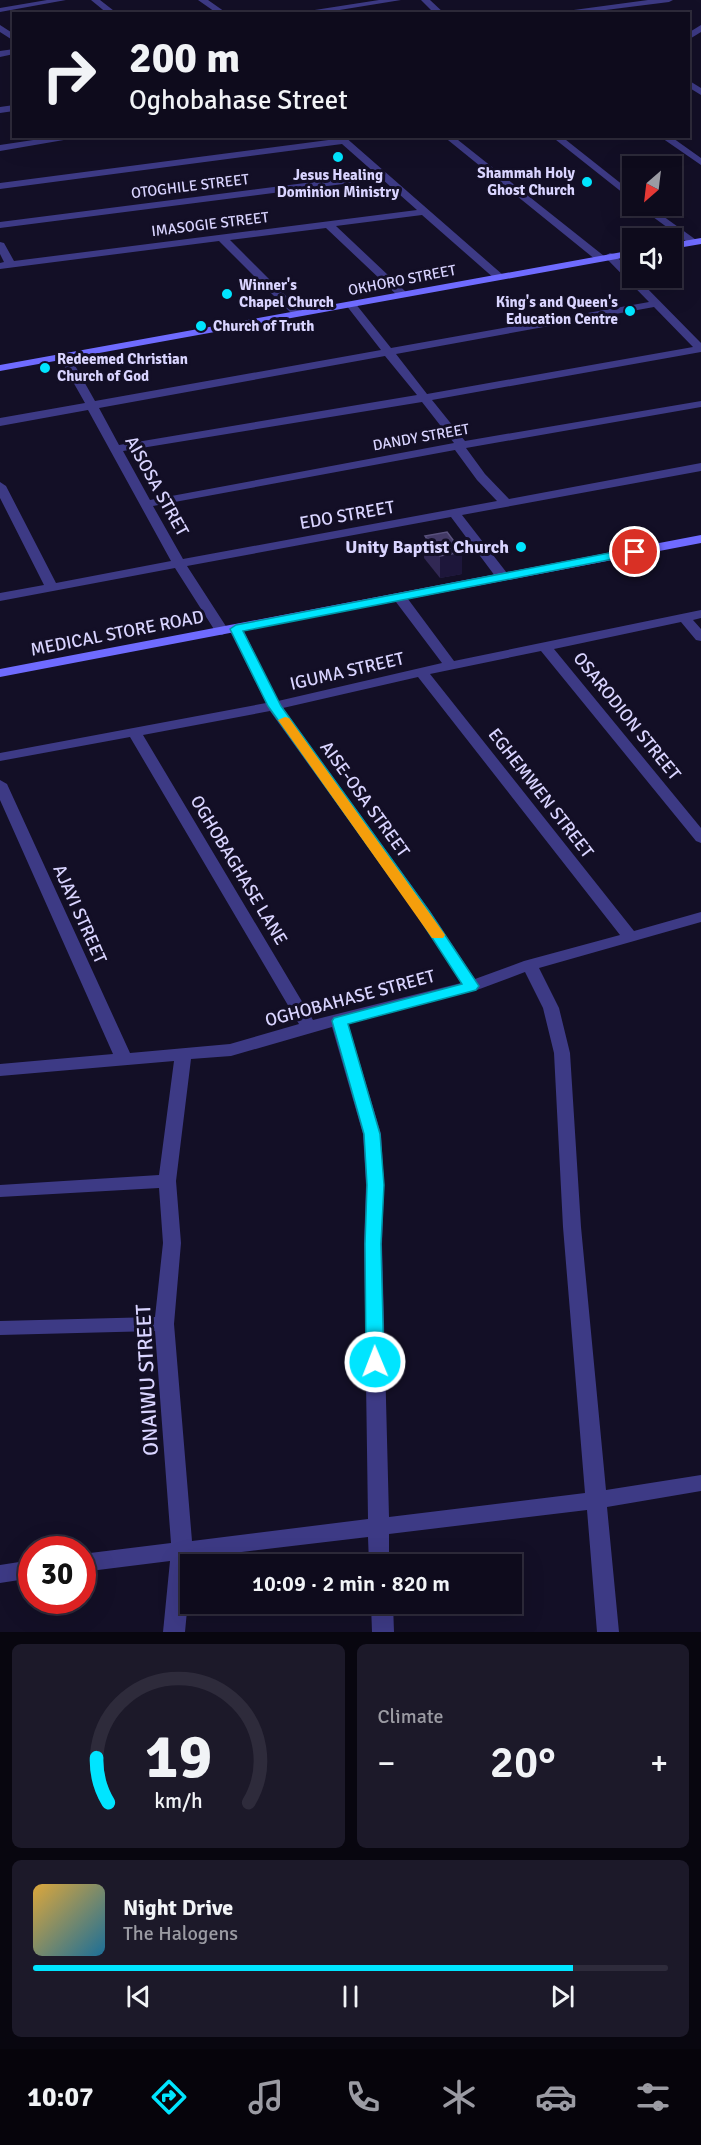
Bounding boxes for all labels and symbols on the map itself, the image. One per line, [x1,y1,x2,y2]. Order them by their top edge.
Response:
marker: Jesus Healing Dominion Ministry [331,150,345,164]
north arrow [622,156,682,216]
place label: Shammah Holy Ghost Church [477,164,576,199]
place label: Jesus Healing Dominion Ministry [277,166,400,201]
street label: OTOGHILE STREET [130,170,251,202]
marker: Shammah Holy Ghost Church [580,175,594,189]
street label: IMASOGIE STREET [150,208,270,240]
street label: OKHORO STREET [347,261,458,299]
place label: Winner's Chapel Church [239,276,334,311]
marker: Winner's Chapel Church [220,287,234,301]
place label: King's and Queen's Education Centre [496,293,618,328]
marker: King's and Queen's Education Centre [623,304,637,318]
place label: Church of Truth [213,317,314,335]
marker: Church of Truth [194,319,208,333]
place label: Redeemed Christian Church of God [57,350,188,385]
marker: Redeemed Christian Church of God [38,361,52,375]
street label: DANDY STREET [371,420,471,454]
street label: AISOSA STRET [120,432,194,540]
street label: EDO STREET [298,496,396,534]
pin [609,526,660,577]
place label: Unity Baptist Church [345,536,509,558]
marker: Unity Baptist Church [514,540,528,554]
street label: MEDICAL STORE ROAD [28,605,206,661]
street label: IGUMA STREET [288,647,406,695]
street label: OSARODION STREET [569,647,686,785]
street label: EGHEMWEN STREET [484,724,599,862]
street label: AISE-OSA STREET [316,737,415,861]
street label: OGHOBAGHASE LANE [186,791,292,949]
street label: AJAYI STREET [48,861,112,967]
street label: OGHOBAHASE STREET [263,965,438,1031]
street label: ONAIWU STREET [130,1303,164,1456]
position arrow [343,1330,407,1394]
speed limit sign: 30 [18,1536,96,1614]

